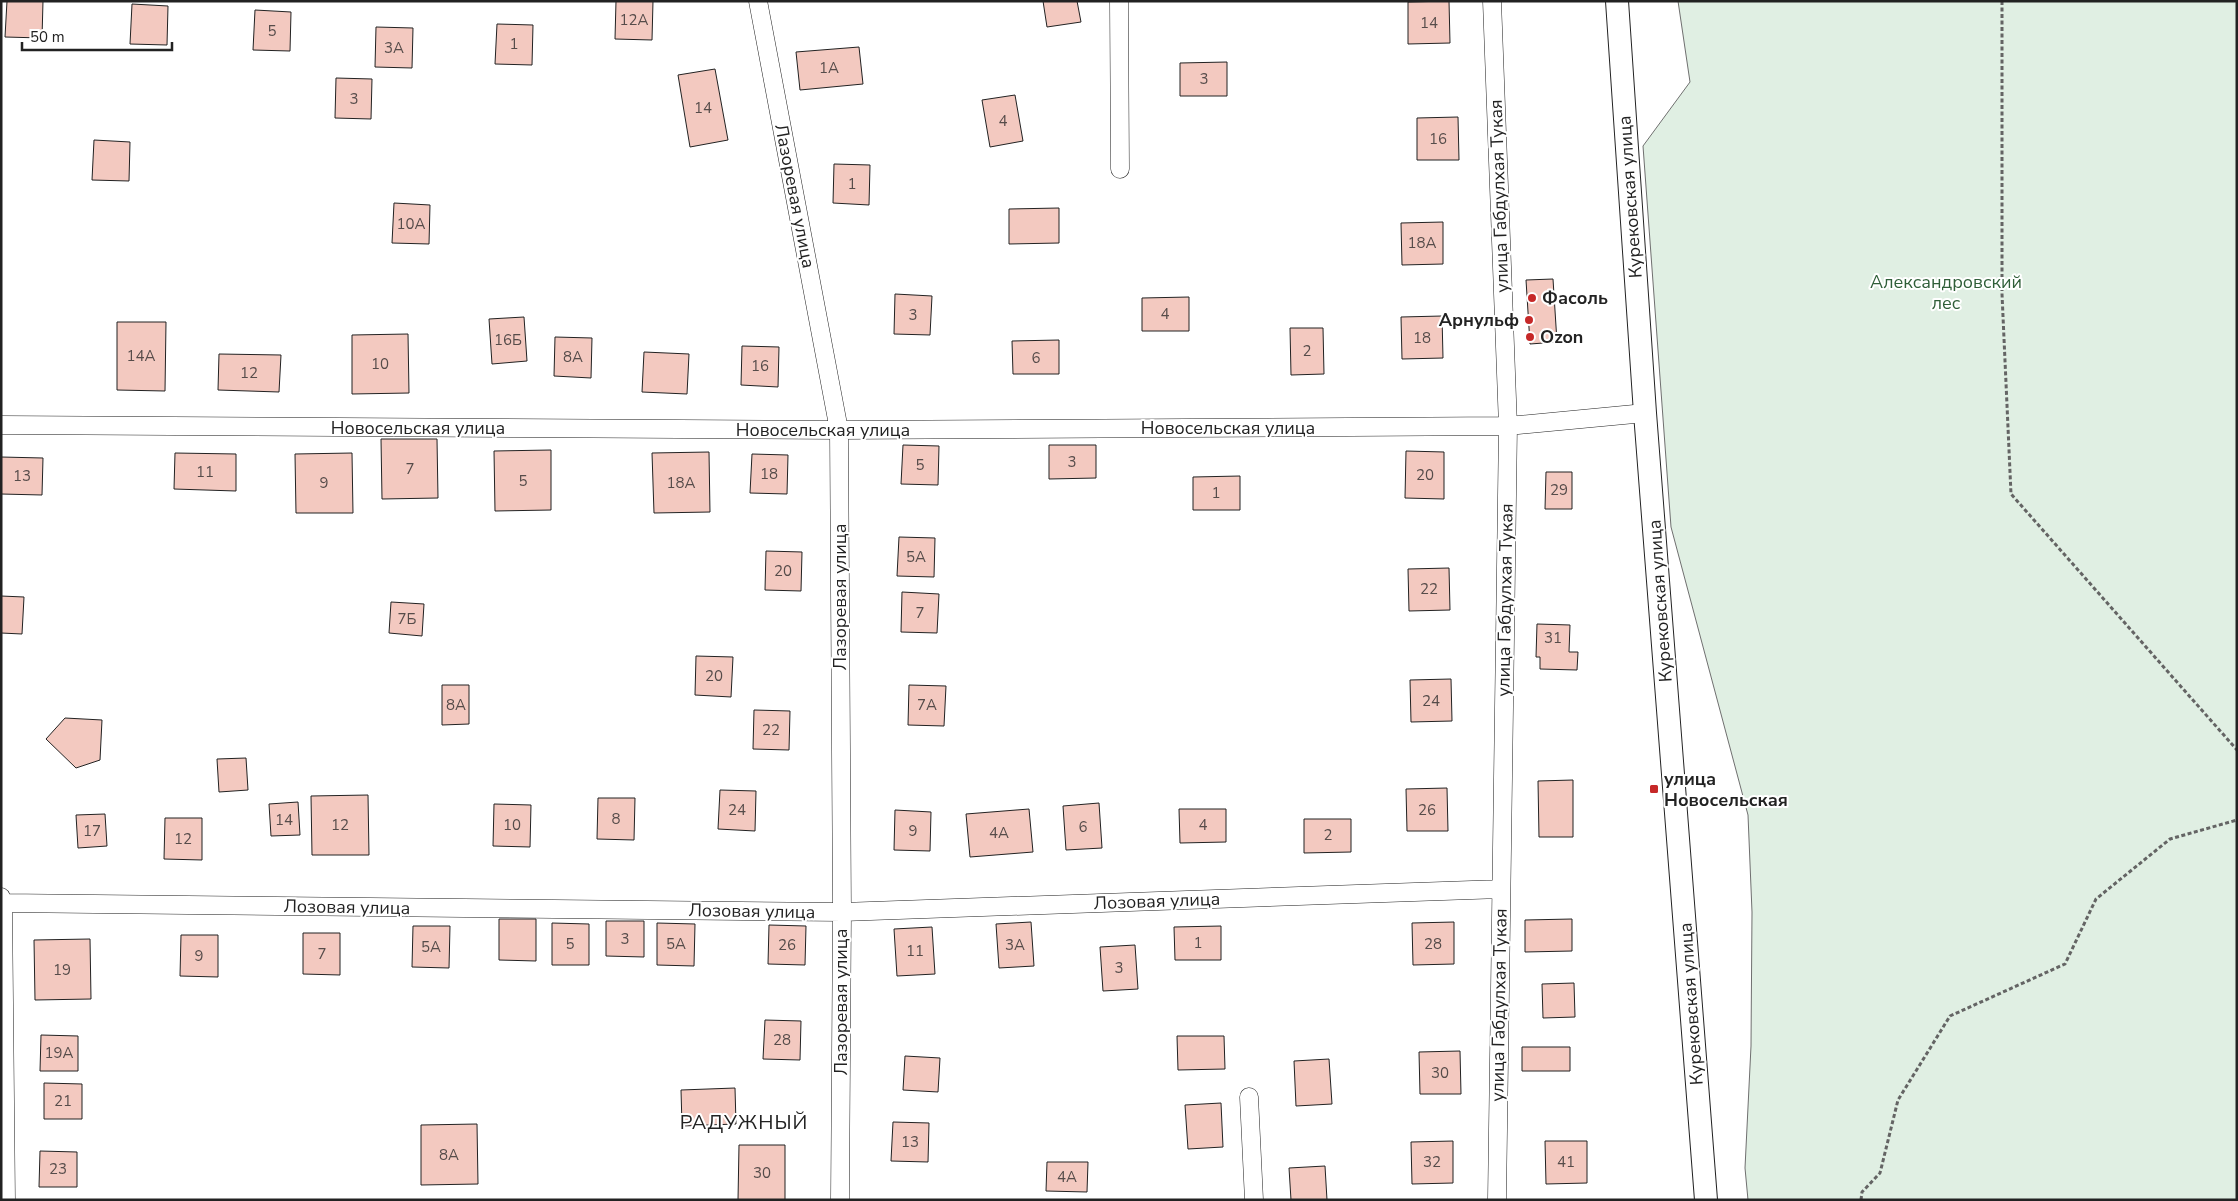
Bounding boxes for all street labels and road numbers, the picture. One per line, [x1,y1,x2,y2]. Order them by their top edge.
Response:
street label: улица Габдулхая Тукая [1484,99,1514,293]
street label: Курековская улица [1612,115,1648,279]
street label: Лазоревая улица [769,122,821,270]
street label: Новосельская улица [331,416,505,440]
street label: Новосельская улица [1141,416,1315,440]
street label: Новосельская улица [736,418,910,442]
street label: улица Габдулхая Тукая [1491,503,1519,697]
street label: Курековская улица [1642,519,1678,683]
street label: Лазоревая улица [828,524,852,670]
street label: Лозовая улица [1093,887,1221,915]
street label: Лозовая улица [283,894,411,920]
street label: Лозовая улица [688,898,816,924]
street label: улица Габдулхая Тукая [1485,908,1513,1102]
street label: Курековская улица [1673,922,1709,1086]
street label: Лазоревая улица [829,929,853,1075]

